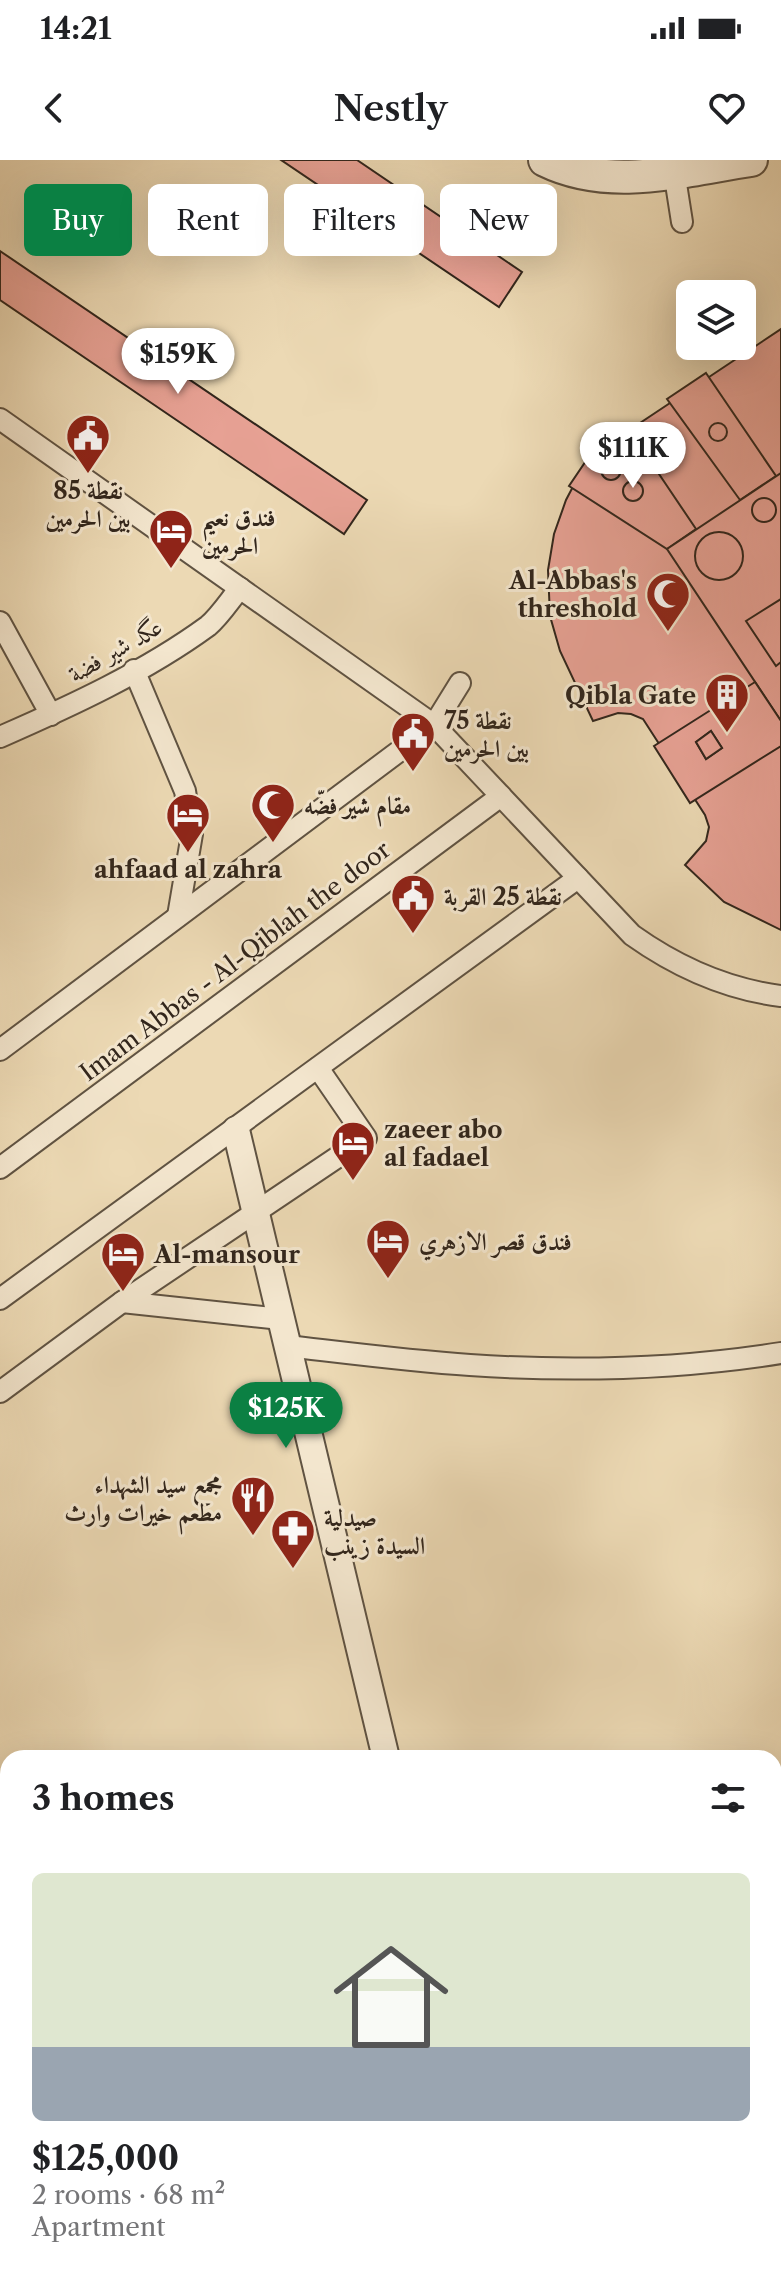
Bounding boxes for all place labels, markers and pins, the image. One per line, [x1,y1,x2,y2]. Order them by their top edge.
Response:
pin: $159K [122,328,234,396]
public building icon: نقطة 85 بين الحرمين [64,412,112,475]
pin: $111K [577,422,689,490]
place label: نقطة 85 بين الحرمين [46,476,130,534]
place label: فندق نعيم الحرمين [202,503,276,561]
hotel icon: فندق نعيم الحرمين [147,507,195,570]
place label: Al-Abbas's threshold [508,566,637,623]
mosque icon: Al-Abbas's threshold [644,570,692,633]
building icon: Qibla Gate [703,671,751,734]
place label: Qibla Gate [565,681,696,710]
place label: نقطة 75 بين الحرمين [444,706,529,764]
public building icon: نقطة 75 بين الحرمين [389,710,437,773]
mosque icon: مقام شير فضّه [249,781,297,844]
place label: مقام شير فضّه [304,790,411,827]
hotel icon: ahfaad al zahra [164,791,212,854]
place label: ahfaad al zahra [94,855,283,884]
public building icon: نقطة 25 القربة [389,872,437,935]
place label: نقطة 25 القربة [444,882,562,912]
place label: zaeer abo al fadael [384,1115,502,1172]
hotel icon: zaeer abo al fadael [329,1119,377,1182]
hotel icon: فندق قصر الازهري [364,1217,412,1280]
place label: فندق قصر الازهري [419,1227,572,1261]
hotel icon: Al-mansour [99,1230,147,1293]
place label: Al-mansour [153,1240,300,1269]
pin: $125K [230,1382,342,1450]
place label: مجمع سيد الشهداء مطعم خيرات وارث [64,1470,222,1535]
restaurant icon: مجمع سيد الشهداء مطعم خيرات وارث [229,1474,277,1537]
place label: صيدلية السيدة زينب [324,1503,425,1562]
pharmacy icon: صيدلية السيدة زينب [269,1507,317,1570]

